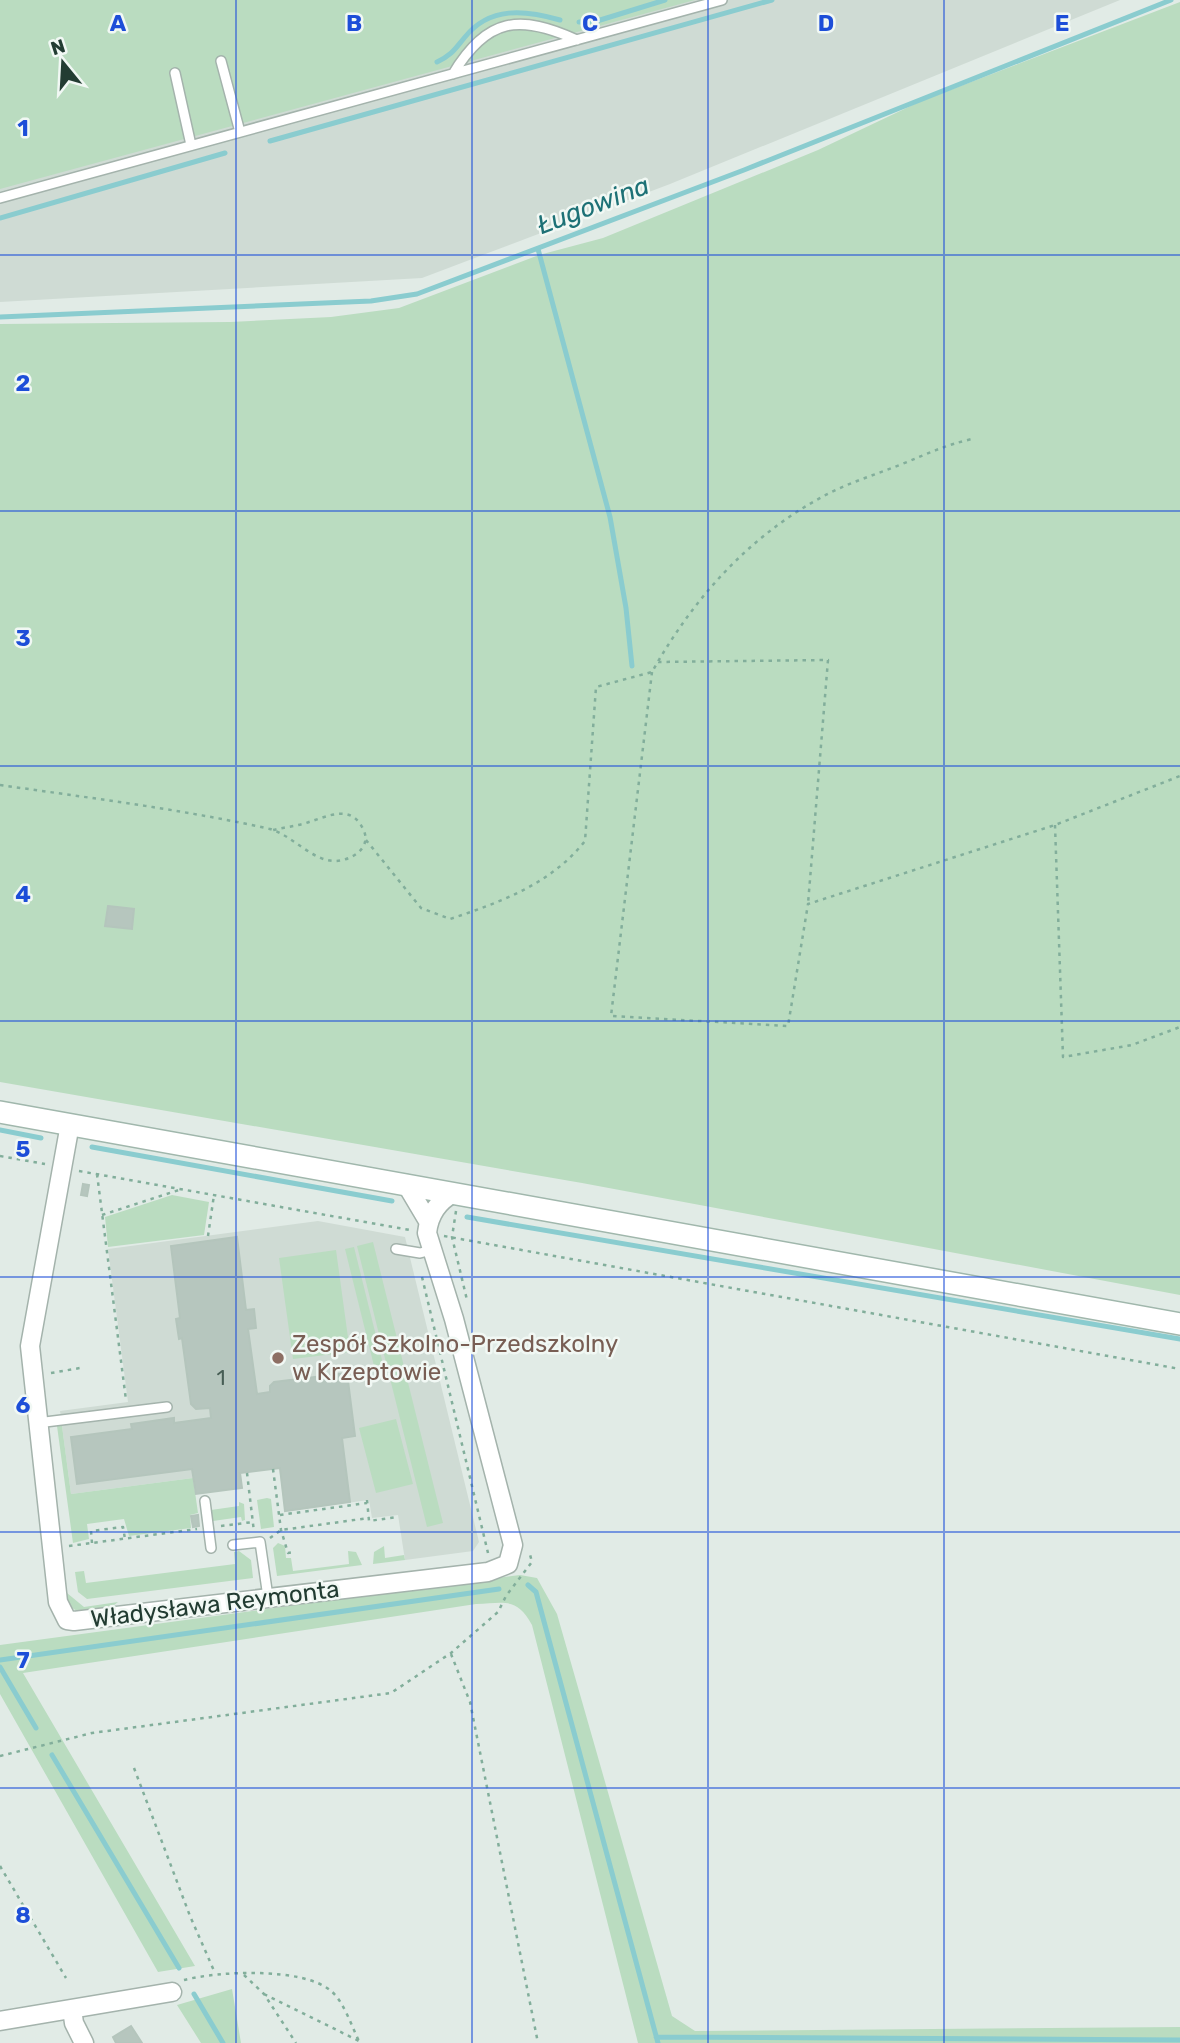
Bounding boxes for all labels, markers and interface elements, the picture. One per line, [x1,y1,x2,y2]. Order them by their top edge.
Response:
text: A [110,9,127,37]
text: B [346,9,362,37]
text: C [582,9,598,37]
text: D [818,9,834,37]
text: E [1055,9,1069,37]
north arrow [28,28,98,98]
text: N [48,34,68,60]
text: 1 [17,114,29,142]
water label: Ługowina [533,170,654,241]
text: 2 [16,369,30,397]
text: 3 [15,624,31,652]
text: 4 [15,880,31,908]
text: 5 [16,1135,31,1163]
place label: Zespół Szkolno-Przedszkolny w Krzeptowie [292,1330,618,1386]
marker: Zespół Szkolno-Przedszkolny w Krzeptowie [270,1350,286,1366]
house number: 1 [217,1365,226,1390]
text: 6 [16,1391,31,1419]
street label: Władysława Reymonta [89,1575,341,1633]
text: 7 [16,1646,30,1674]
text: 8 [15,1901,31,1929]

